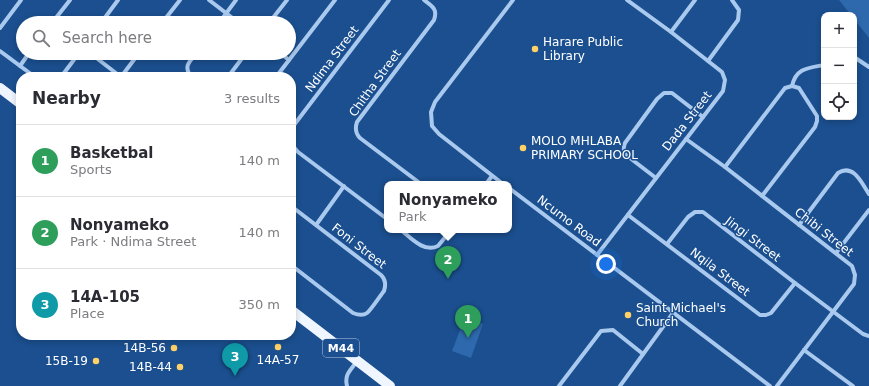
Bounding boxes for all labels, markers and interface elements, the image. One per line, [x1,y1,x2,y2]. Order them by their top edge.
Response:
map controls [821,12,857,120]
button: + [821,12,857,48]
search box [16,16,296,60]
street label: Ndima Street [303,23,362,95]
icon: search [30,27,52,49]
text: Search here [62,29,152,47]
place label: Harare Public Library [543,35,623,63]
marker: Harare Public Library [530,44,540,54]
street label: Chitha Street [346,47,404,119]
button: − [821,48,857,84]
button: locate [821,84,857,120]
text: Nearby [32,88,101,108]
street label: Dada Street [659,88,715,154]
text: 3 results [224,91,280,106]
place label: MOLO MHLABA PRIMARY SCHOOL [531,134,638,162]
marker: MOLO MHLABA PRIMARY SCHOOL [518,143,528,153]
text: Basketbal [70,144,153,162]
text: 1 [40,153,50,168]
text: 140 m [238,153,280,168]
text: Sports [70,162,112,177]
popup [384,181,512,233]
text: Nonyameko [398,191,498,209]
street label: Ncumo Road [534,192,604,250]
street label: Chibi Street [792,205,856,259]
text: Park [398,209,427,224]
street label: Jingi Street [722,213,784,265]
text: Nonyameko [70,216,169,234]
street label: Foni Street [329,220,389,272]
text: 2 [40,225,50,240]
text: 140 m [238,225,280,240]
text: Park · Ndima Street [70,234,196,249]
street label: Nqila Street [687,245,753,299]
pin: 2 [435,246,461,279]
your location [596,254,616,274]
text: 14A-105 [70,288,140,306]
text: 3 [40,297,50,312]
text: 350 m [238,297,280,312]
place label: Saint Michael's Church [636,301,726,329]
pin: 1 [455,305,481,338]
text: Place [70,306,105,321]
marker: Saint Michael's Church [623,310,633,320]
road number: M44 [323,339,359,357]
place label: 14B-56 [123,341,166,355]
marker: 14A-57 [273,342,283,352]
marker: 14B-56 [169,343,179,353]
pin: 3 [222,343,248,376]
place label: 14A-57 [257,353,299,367]
place label: 15B-19 [45,354,88,368]
marker: 15B-19 [91,356,101,366]
place label: 14B-44 [129,360,172,374]
marker: 14B-44 [175,362,185,372]

